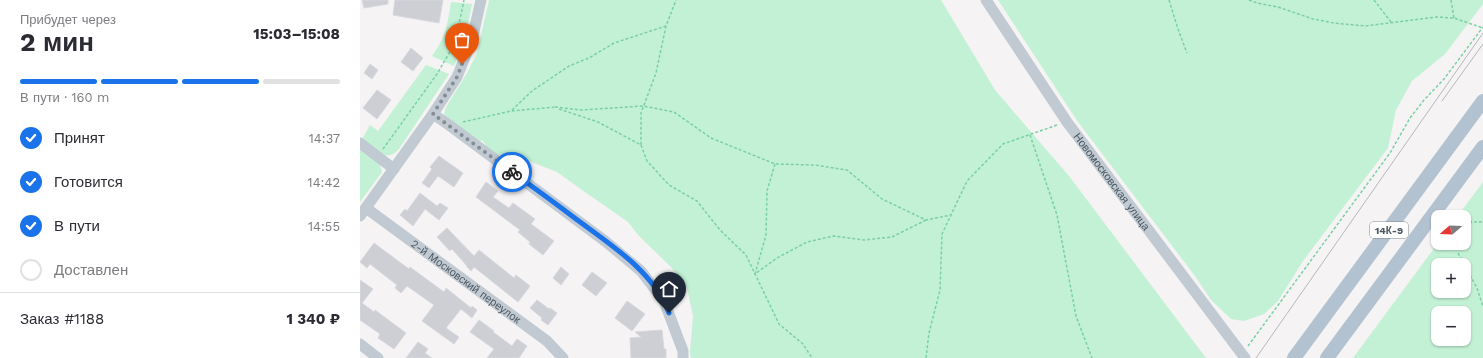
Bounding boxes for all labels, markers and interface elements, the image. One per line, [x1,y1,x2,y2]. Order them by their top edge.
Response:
text: Прибудет через [20,12,116,27]
pin [445,23,479,64]
text: 15:03–15:08 [253,25,340,43]
text: 2 мин [20,27,94,57]
icon: bag [451,29,473,51]
text: В пути · 160 m [20,90,109,105]
icon: check [20,127,42,149]
text: Принят [54,129,105,147]
text: 14:37 [309,131,340,146]
street label: Новомосковская улица [1071,131,1153,234]
courier [492,152,532,192]
icon: bike [501,161,523,183]
icon: check [20,171,42,193]
text: Готовится [54,173,123,191]
text: 14:42 [308,175,340,190]
north arrow [1431,210,1471,250]
map controls [1431,210,1471,346]
icon: check [20,215,42,237]
text: В пути [54,217,100,235]
text: 14:55 [308,219,340,234]
road number: 14К-9 [1370,222,1408,238]
street label: 2-й Московский переулок [408,237,523,327]
button: + [1431,258,1471,298]
text: Доставлен [54,261,128,279]
pin [652,272,686,313]
icon: home [658,278,680,300]
button: − [1431,306,1471,346]
text: Заказ #1188 [20,310,104,328]
text: 1 340 ₽ [286,310,340,328]

